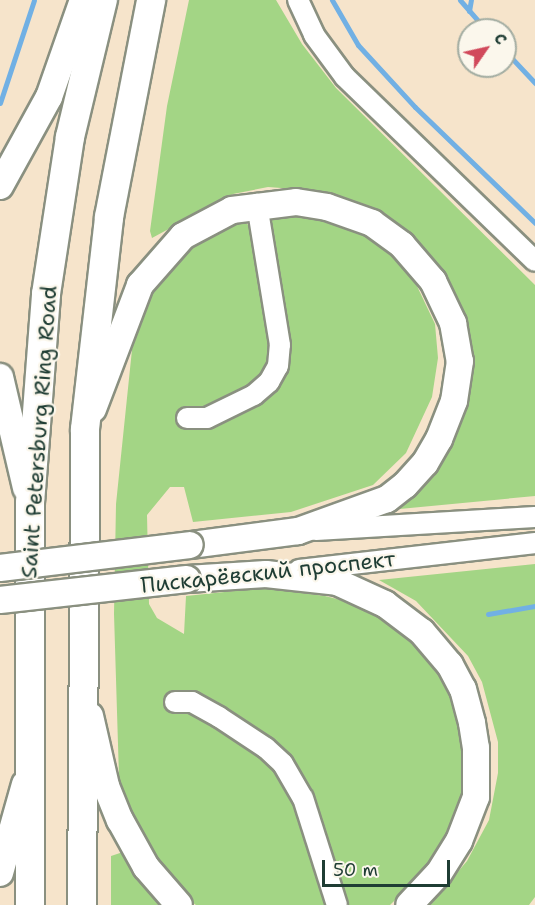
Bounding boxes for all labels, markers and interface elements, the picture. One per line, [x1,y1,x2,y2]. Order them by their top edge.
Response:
north arrow [457,18,517,78]
text: С [489,29,512,49]
street label: Saint Petersburg Ring Road [16,285,62,579]
street label: Пискарёвский проспект [139,546,397,598]
scale bar [325,848,452,886]
text: 50 m [333,858,378,882]

